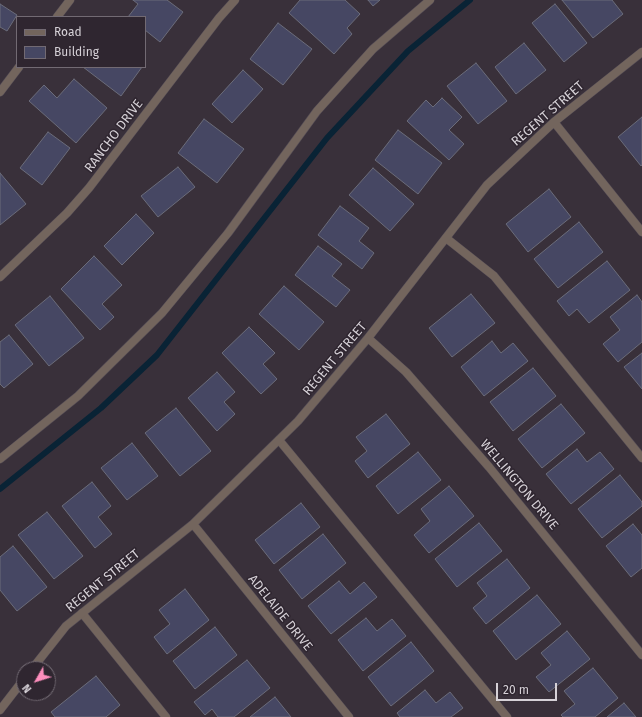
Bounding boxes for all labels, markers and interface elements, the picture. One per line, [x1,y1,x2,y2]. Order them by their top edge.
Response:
legend [16,16,146,68]
text: Road [54,25,82,39]
text: Building [54,45,99,59]
street label: REGENT STREET [509,78,587,150]
street label: RANCHO DRIVE [82,97,146,175]
street label: REGENT STREET [300,319,370,399]
street label: WELLINGTON DRIVE [477,437,561,533]
street label: REGENT STREET [63,546,143,616]
street label: ADELAIDE DRIVE [244,572,316,654]
north arrow [16,661,56,701]
scale bar [498,675,559,701]
text: N [20,681,34,695]
text: 20 m [503,683,529,697]

